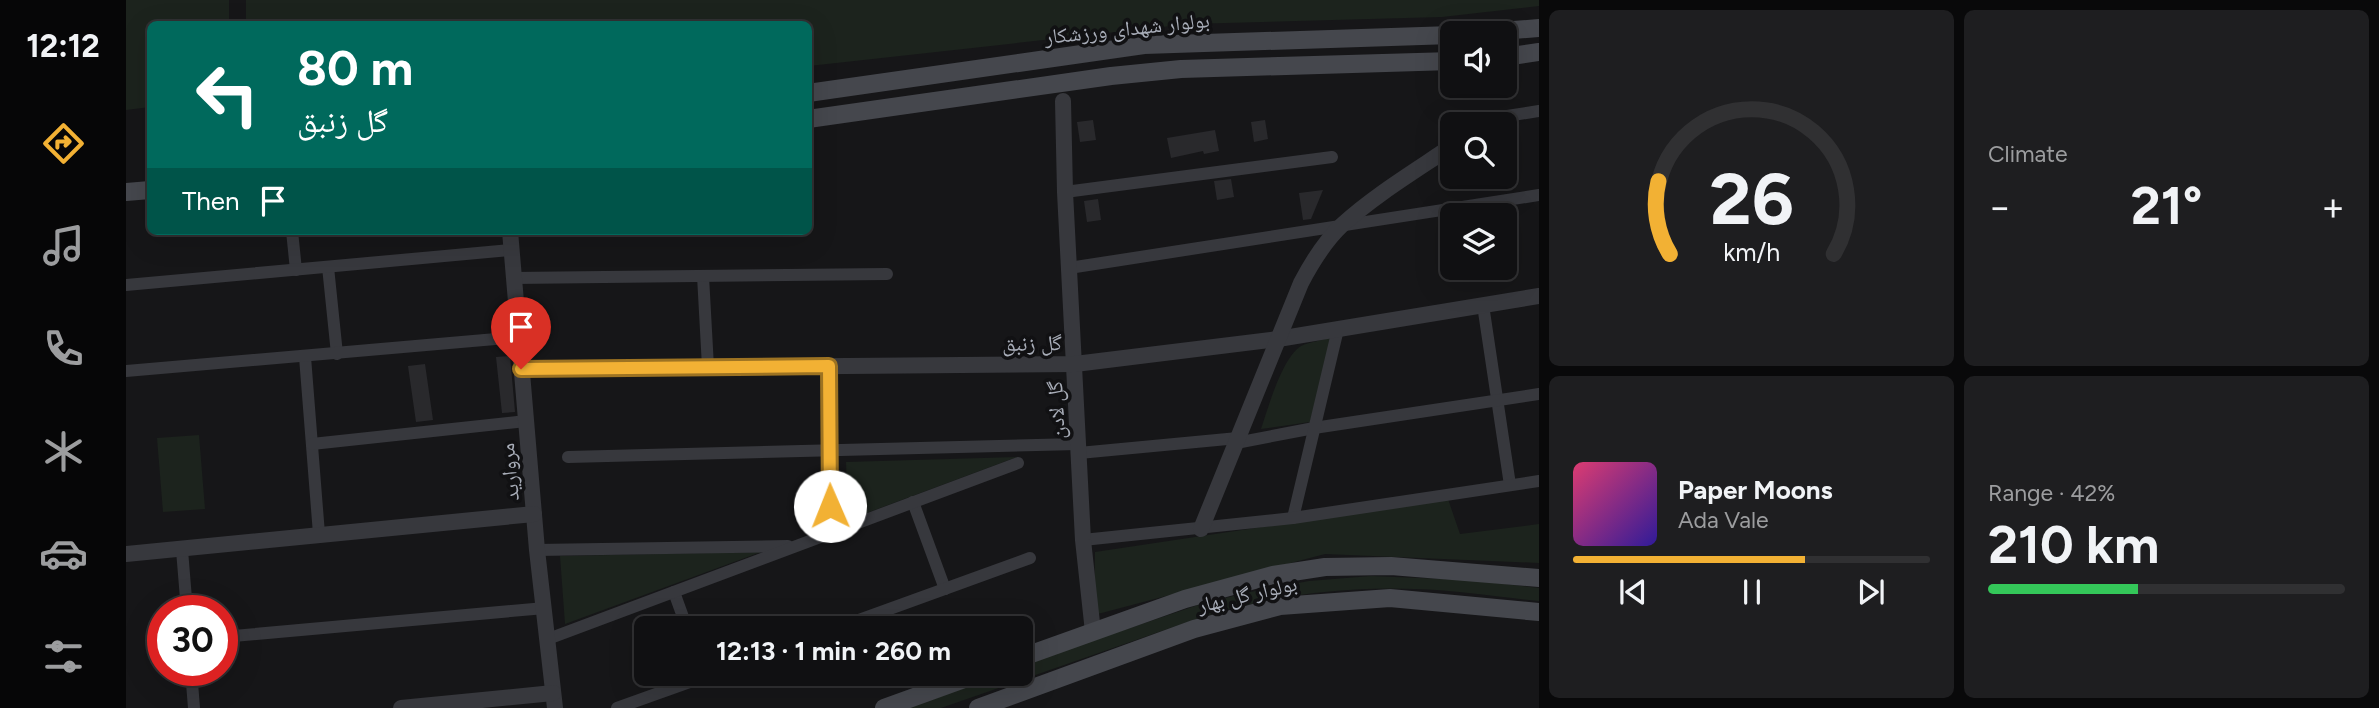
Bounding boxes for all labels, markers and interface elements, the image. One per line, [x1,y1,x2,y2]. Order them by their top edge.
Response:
street label: بولوار شهدای ورزشکار [1042,7,1211,49]
map controls [1440,21,1517,280]
button: sound [1440,21,1517,98]
text: 12:12 [26,27,100,65]
text: 80 m [297,38,413,97]
icon: left [182,49,273,140]
text: گل زنبق [297,102,388,140]
button: search [1440,112,1517,189]
icon: directions [39,119,88,168]
text: Climate [1988,140,2067,168]
text: 26 [1709,155,1794,242]
text: 21° [2131,175,2202,237]
icon: arrive [254,182,292,220]
text: − [1988,184,2012,230]
text: + [2321,184,2345,230]
text: Then [182,185,240,217]
button: layers [1440,203,1517,280]
icon: music [39,221,88,270]
text: km/h [1723,237,1780,267]
pin [491,297,551,369]
icon: arrive [502,308,540,346]
icon: phone [39,324,88,373]
street label: گل زنبق [1002,330,1062,357]
street label: گل لادن [1042,380,1071,440]
icon: climate [39,427,88,476]
street label: مروارید [494,442,524,502]
position arrow [793,469,867,543]
text: Paper Moons [1678,474,1833,506]
text: Range · 42% [1988,479,2115,507]
text: Ada Vale [1678,506,1769,534]
text: 210 km [1988,514,2159,576]
icon: car [39,529,88,578]
street label: بولوار گل بهار [1194,570,1300,619]
icon: previous [1614,573,1652,611]
icon: pause [1733,573,1771,611]
icon: next [1852,573,1890,611]
speed limit sign: 30 [147,595,238,686]
icon: filters [39,632,88,681]
text: 12:13 · 1 min · 260 m [716,635,951,667]

